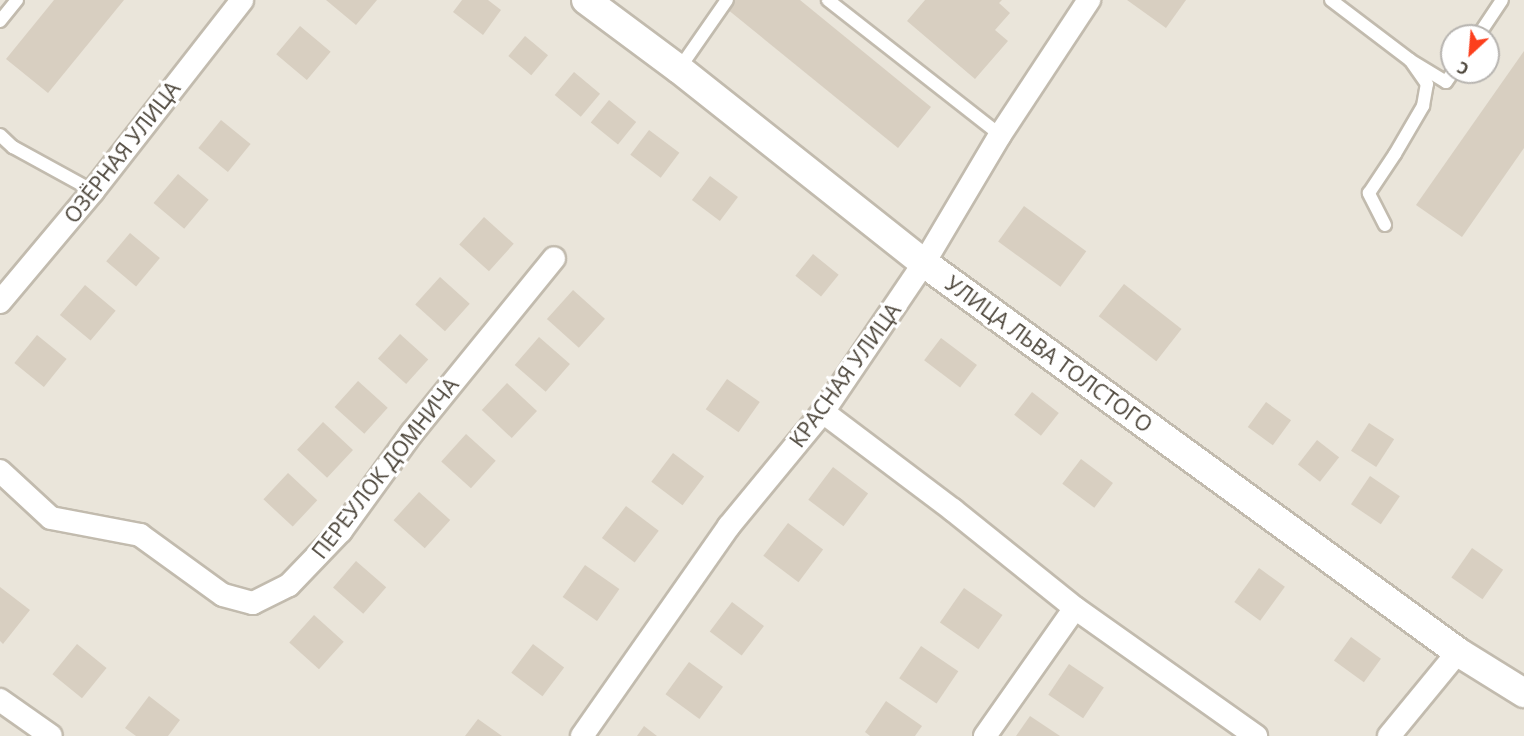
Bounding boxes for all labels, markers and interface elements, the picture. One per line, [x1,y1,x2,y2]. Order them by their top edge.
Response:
north arrow [1440,24,1500,84]
text: С [1454,56,1472,81]
street label: ОЗЁРНАЯ УЛИЦА [59,76,185,228]
street label: УЛИЦА ЛЬВА ТОЛСТОГО [941,271,1157,437]
street label: КРАСНАЯ УЛИЦА [784,298,906,452]
street label: ПЕРЕУЛОК ДОМНИЧА [307,373,463,563]

